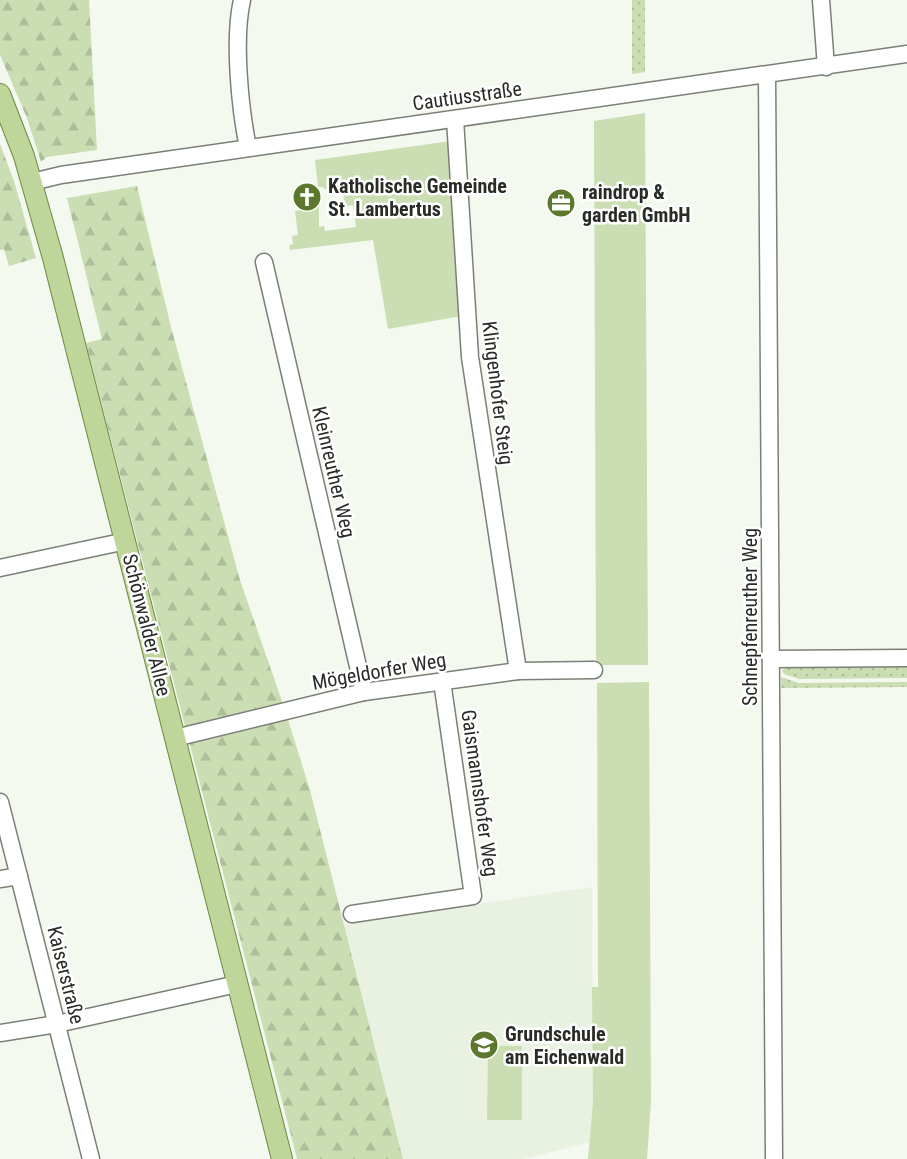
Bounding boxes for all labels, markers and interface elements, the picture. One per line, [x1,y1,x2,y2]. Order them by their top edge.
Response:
street label: Cautiusstraße [411,76,523,116]
place label: Katholische Gemeinde St. Lambertus [328,174,507,221]
place label: raindrop & garden GmbH [582,180,691,227]
church icon: Katholische Gemeinde St. Lambertus [291,181,323,213]
office icon: raindrop & garden GmbH [545,187,577,219]
street label: Klingenhofer Steig [477,320,519,466]
street label: Kleinreuther Weg [307,404,361,540]
street label: Schnepfenreuther Weg [738,528,762,706]
street label: Schönwalder Allee [118,551,176,699]
street label: Mögeldorfer Weg [310,647,448,695]
street label: Gaismannshofer Weg [456,708,504,878]
street label: Kaiserstraße [42,924,90,1026]
place label: Grundschule am Eichenwald [505,1022,624,1069]
school or university icon: Grundschule am Eichenwald [468,1029,500,1061]

